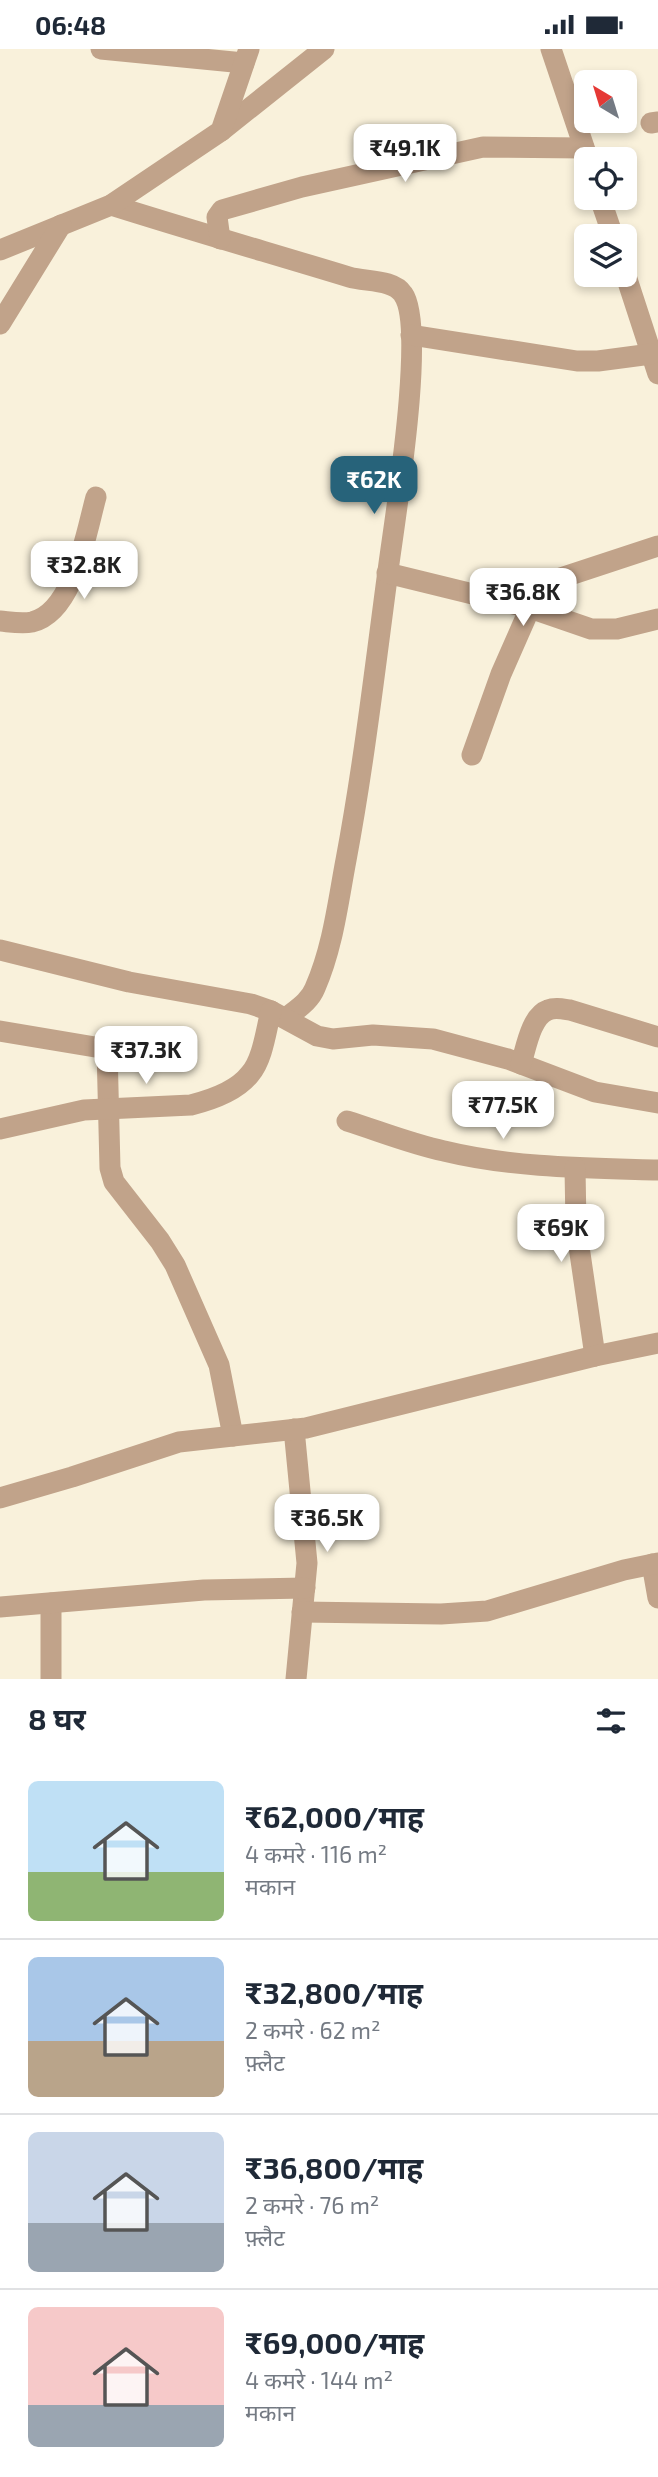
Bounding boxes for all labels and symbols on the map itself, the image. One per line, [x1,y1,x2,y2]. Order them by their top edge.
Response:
north arrow [574,70,637,133]
pin: ₹49.1K [348,125,462,184]
pin: ₹62K [333,456,415,516]
pin: ₹32.8K [27,541,141,601]
pin: ₹36.8K [466,569,580,628]
pin: ₹37.3K [89,1027,203,1086]
pin: ₹77.5K [446,1081,560,1141]
pin: ₹69K [520,1205,602,1264]
pin: ₹36.5K [270,1495,384,1554]

